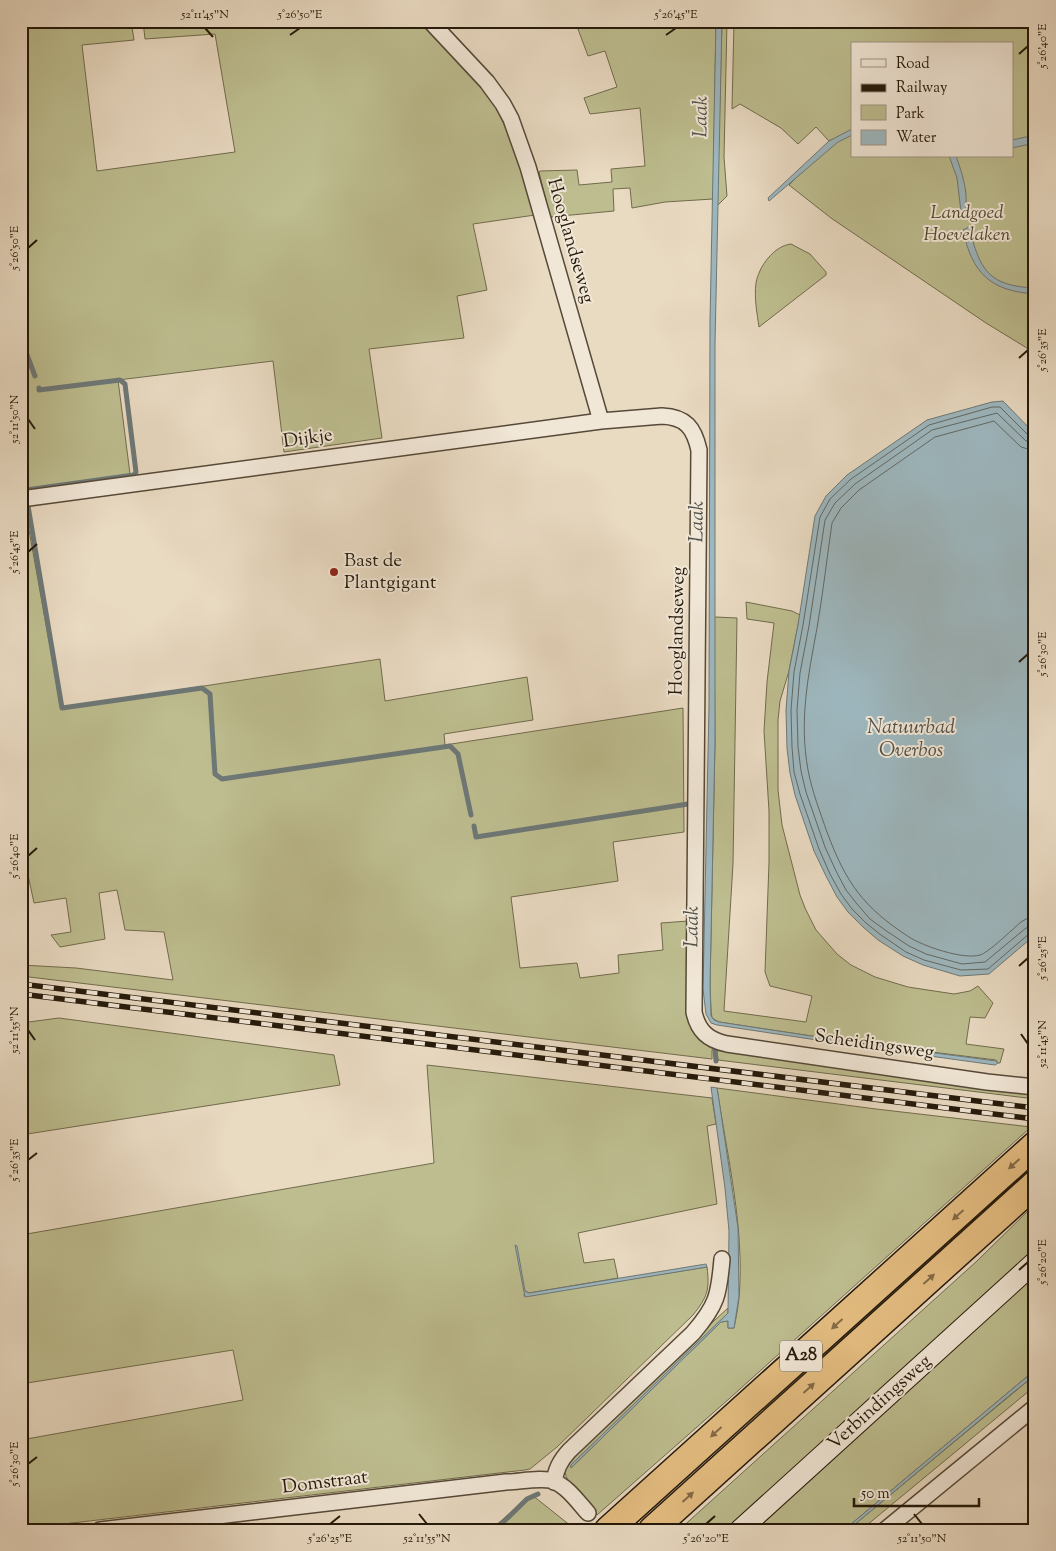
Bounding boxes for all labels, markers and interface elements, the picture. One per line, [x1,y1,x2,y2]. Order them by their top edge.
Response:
text: 52°11'45"N [180,6,229,24]
text: 5°26'50"E [277,6,323,24]
text: 5°26'45"E [653,6,698,24]
text: 5°26'40"E [1034,23,1052,70]
legend [851,42,1014,158]
text: Road [896,54,930,75]
text: Railway [896,78,948,99]
water label: Laak [687,96,717,138]
text: Park [896,104,925,125]
text: Water [896,128,937,149]
street label: Hooglandseweg [539,175,601,307]
park label: Landgoed Hoevelaken [924,200,1010,249]
text: 5°26'50"E [6,225,24,271]
text: 5°26'35"E [1034,328,1052,373]
text: 52°11'50"N [6,394,24,444]
street label: Dijkje [281,422,335,456]
water label: Laak [683,501,713,543]
text: 5°26'45"E [6,530,24,575]
place label: Bast de Plantgigant [344,548,437,597]
marker: Bast de Plantgigant [328,566,340,578]
street label: Hooglandseweg [663,566,693,696]
text: 5°26'30"E [1034,631,1052,677]
water label: Natuurbad Overbos [867,714,955,766]
text: 5°26'40"E [6,833,24,880]
water label: Laak [678,906,708,948]
text: 5°26'25"E [1034,935,1052,981]
text: 52°11'55"N [6,1006,24,1054]
text: 52°11'45"N [1034,1020,1052,1069]
street label: Scheidingsweg [812,1023,936,1067]
text: 5°26'35"E [6,1138,24,1183]
one-way arrow [1009,1158,1021,1170]
one-way arrow [952,1209,964,1221]
text: 5°26'20"E [1034,1238,1052,1286]
one-way arrow [923,1274,936,1285]
one-way arrow [830,1318,843,1329]
road number: A28 [780,1340,822,1372]
street label: Verbindingsweg [822,1349,938,1457]
one-way arrow [802,1382,814,1394]
one-way arrow [710,1426,722,1438]
text: 5°26'30"E [6,1441,24,1487]
street label: Domstraat [281,1464,370,1502]
scale bar [854,1476,978,1508]
text: 50 m [860,1484,890,1505]
one-way arrow [682,1491,694,1503]
text: 5°26'25"E [307,1530,353,1548]
text: 52°11'55"N [403,1530,451,1548]
text: 5°26'20"E [682,1530,730,1548]
text: 52°11'50"N [897,1530,947,1548]

